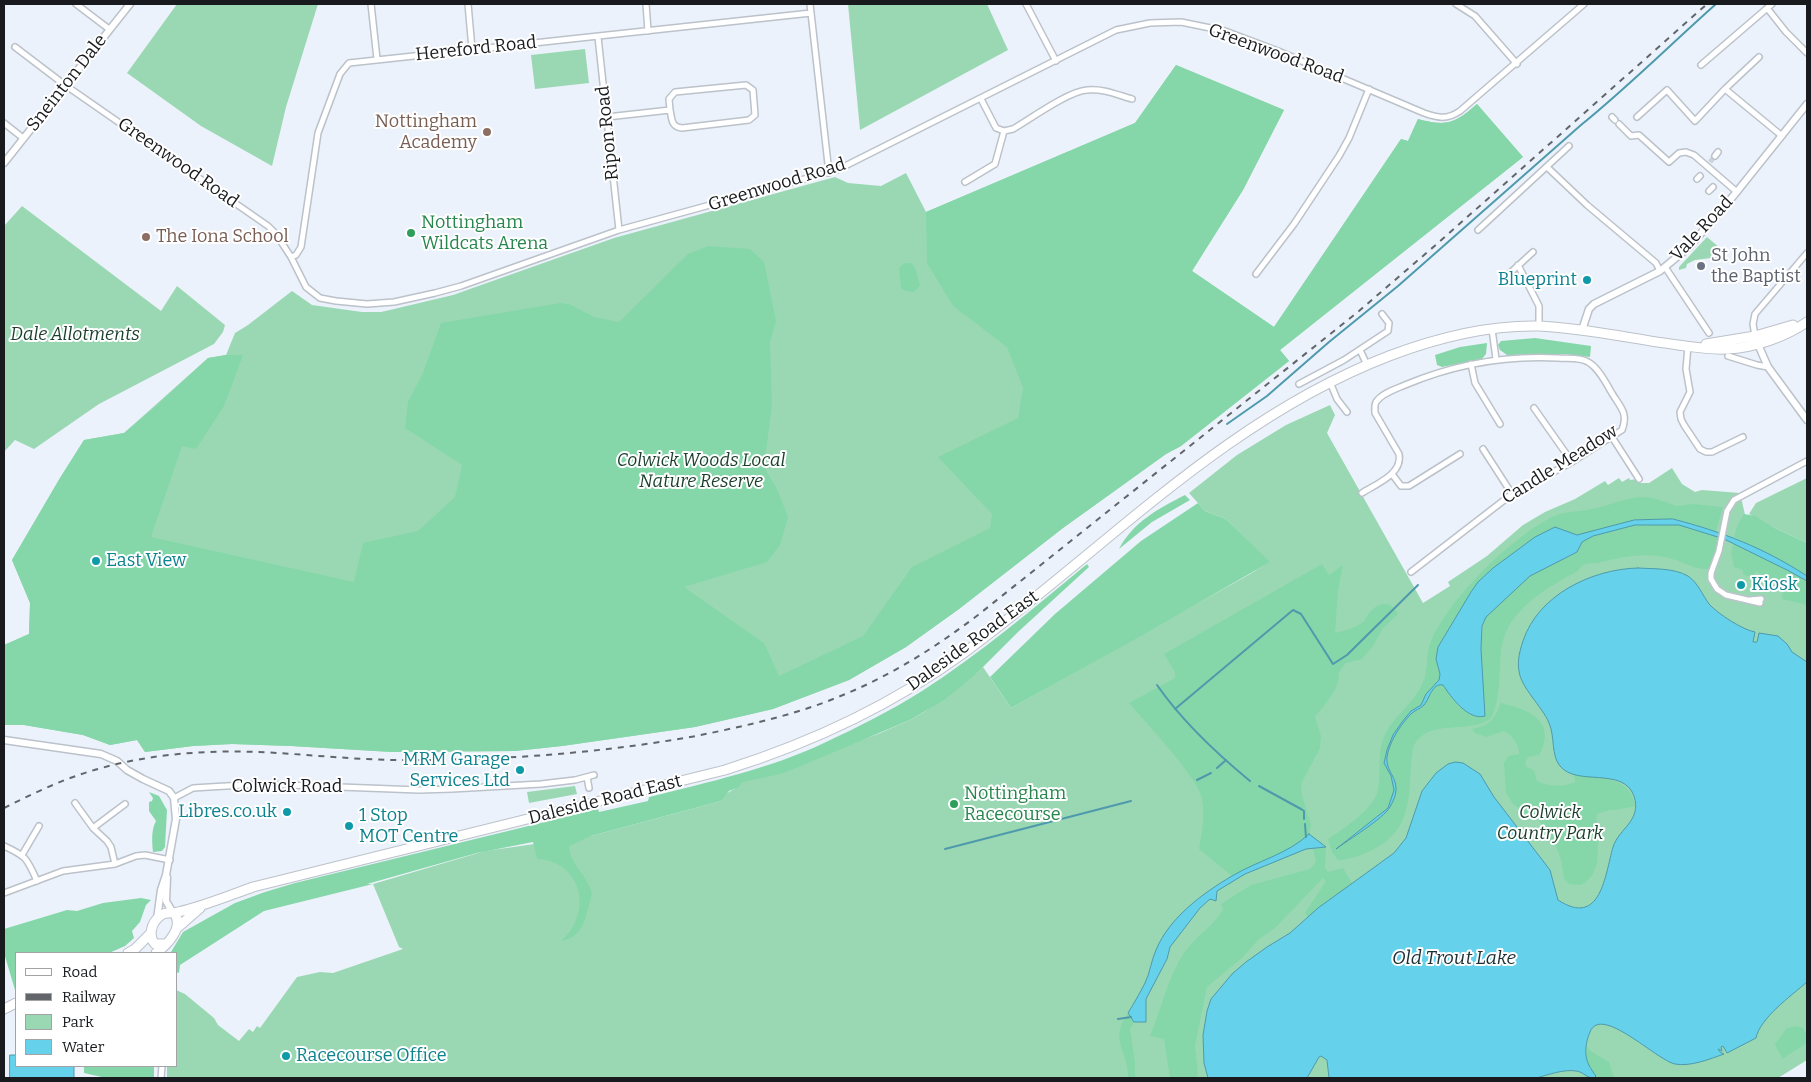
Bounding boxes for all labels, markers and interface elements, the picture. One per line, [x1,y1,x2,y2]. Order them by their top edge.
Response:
street label: Greenwood Road [1205,19,1347,89]
street label: Sneinton Dale [22,30,112,136]
street label: Hereford Road [414,32,538,66]
street label: Ripon Road [592,84,624,182]
place label: Nottingham Academy [375,111,477,154]
street label: Greenwood Road [113,113,243,213]
marker: Nottingham Academy [481,126,493,138]
street label: Greenwood Road [706,154,848,216]
street label: Vale Road [1666,192,1738,266]
place label: Nottingham Wildcats Arena [421,212,548,254]
place label: The Iona School [156,226,289,248]
marker: Nottingham Wildcats Arena [405,227,417,239]
marker: The Iona School [140,231,152,243]
place label: St John the Baptist [1711,245,1801,288]
marker: St John the Baptist [1695,260,1707,272]
place label: Blueprint [1498,269,1577,291]
marker: Blueprint [1581,274,1593,286]
park label: Dale Allotments [10,324,140,346]
street label: Candle Meadow [1498,421,1622,509]
park label: Colwick Woods Local Nature Reserve [617,450,785,492]
place label: East View [106,550,186,572]
marker: East View [90,555,102,567]
place label: Kiosk [1751,574,1798,596]
marker: Kiosk [1735,579,1747,591]
street label: Daleside Road East [903,586,1043,696]
place label: MRM Garage Services Ltd [403,749,510,792]
marker: MRM Garage Services Ltd [514,764,526,776]
street label: Daleside Road East [526,771,684,829]
street label: Colwick Road [232,776,342,798]
place label: Nottingham Racecourse [964,783,1066,826]
marker: Nottingham Racecourse [948,798,960,810]
place label: Libres.co.uk [178,801,277,823]
park label: Colwick Country Park [1497,802,1603,844]
place label: 1 Stop MOT Centre [359,805,458,848]
marker: Libres.co.uk [281,806,293,818]
marker: 1 Stop MOT Centre [343,820,355,832]
water label: Old Trout Lake [1392,948,1516,970]
legend [15,952,178,1067]
text: Road [62,963,97,981]
text: Railway [62,988,116,1006]
text: Park [62,1013,94,1031]
text: Water [62,1038,104,1056]
place label: Racecourse Office [296,1045,446,1067]
marker: Racecourse Office [280,1050,292,1062]

